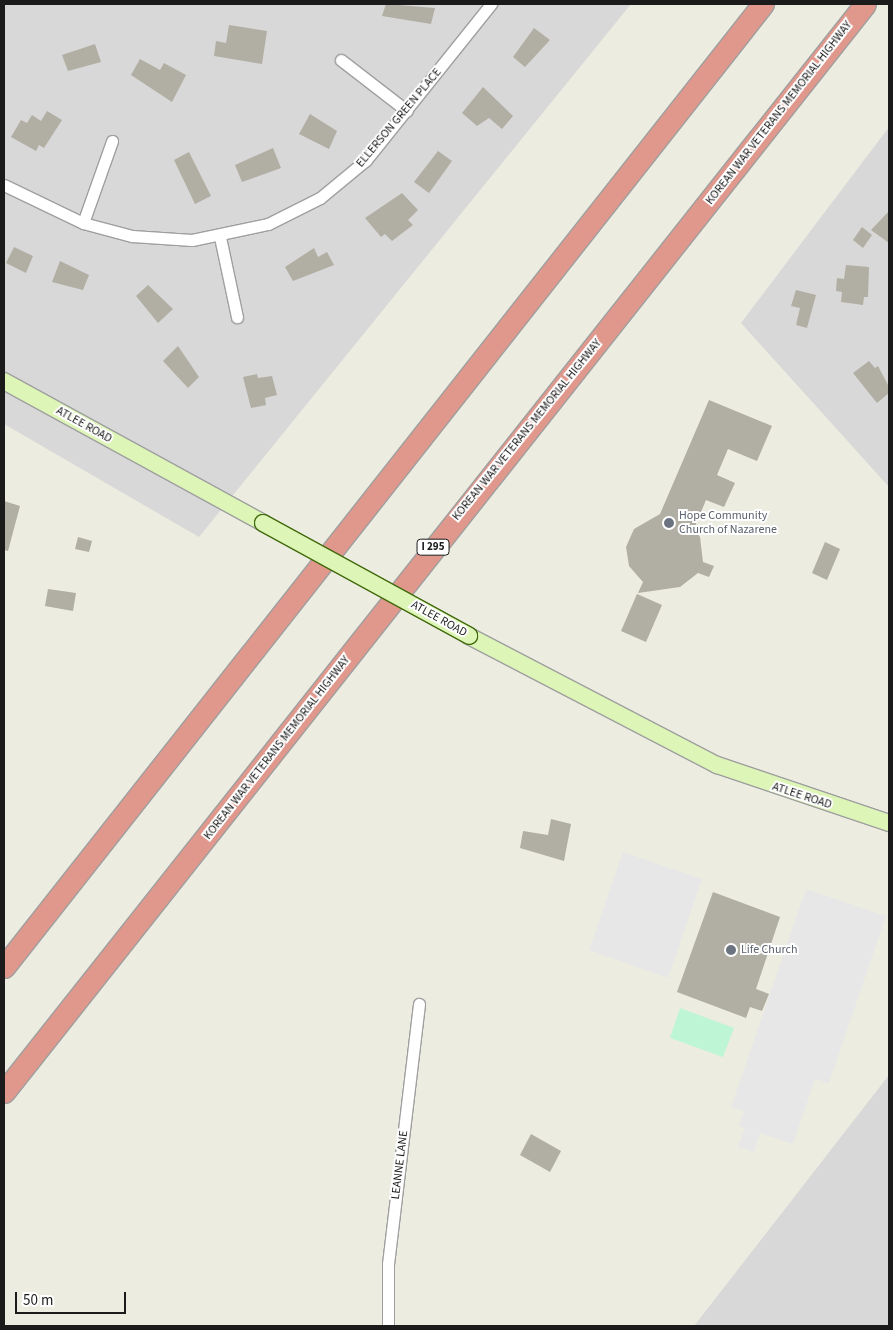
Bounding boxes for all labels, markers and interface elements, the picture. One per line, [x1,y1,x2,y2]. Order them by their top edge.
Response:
street label: KOREAN WAR VETERANS MEMORIAL HIGHWAY [703,18,855,208]
street label: ELLERSON GREEN PLACE [353,66,445,170]
street label: KOREAN WAR VETERANS MEMORIAL HIGHWAY [449,336,605,524]
street label: ATLEE ROAD [54,404,114,446]
place label: Hope Community Church of Nazarene [679,509,777,537]
marker: Hope Community Church of Nazarene [663,517,675,529]
road number: I 295 [416,538,450,556]
street label: ATLEE ROAD [409,598,469,640]
street label: KOREAN WAR VETERANS MEMORIAL HIGHWAY [201,653,353,843]
street label: ATLEE ROAD [770,780,834,812]
place label: Life Church [741,943,797,957]
marker: Life Church [725,944,737,956]
street label: LEANNE LANE [389,1130,411,1200]
scale bar [18,1282,129,1314]
text: 50 m [23,1290,53,1311]

